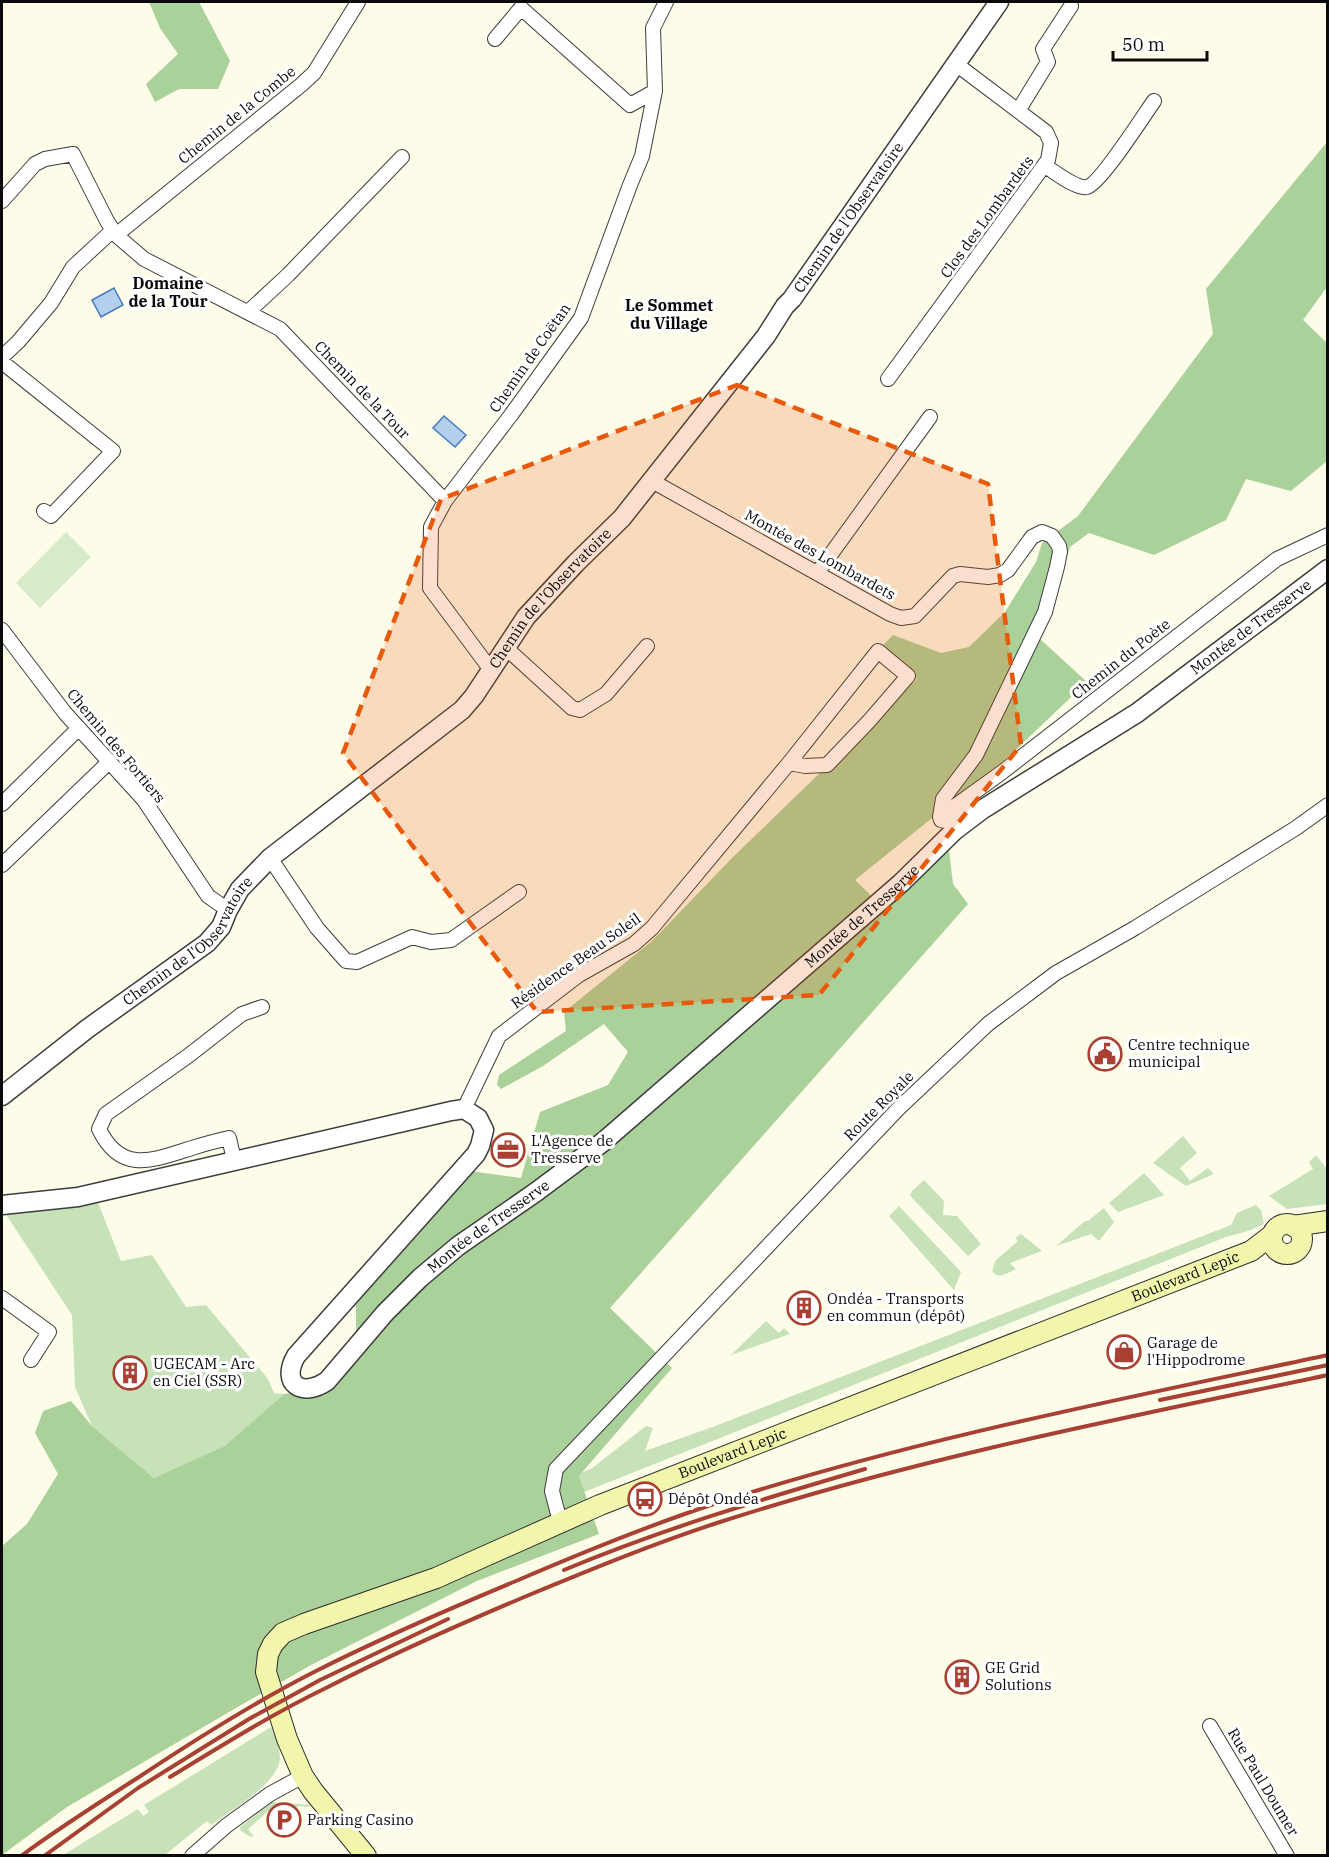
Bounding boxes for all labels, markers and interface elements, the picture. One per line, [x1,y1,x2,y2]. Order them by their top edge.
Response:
scale bar [1113,24,1208,62]
text: 50 m [1122,33,1165,56]
street label: Chemin de la Combe [174,61,299,168]
street label: Chemin de l'Observatoire [789,138,907,296]
street label: Clos des Lombardets [936,152,1037,282]
district label: Domaine de la Tour [128,273,208,311]
district label: Le Sommet du Village [625,295,713,333]
street label: Chemin de Coëtan [485,299,575,416]
street label: Chemin de la Tour [311,336,414,443]
street label: Montée des Lombardets [742,505,899,604]
street label: Chemin de l'Observatoire [485,524,615,672]
street label: Montée de Tresserve [1186,575,1315,678]
street label: Chemin du Poète [1067,614,1174,703]
street label: Chemin des Fortiers [63,685,170,807]
street label: Montée de Tresserve [800,860,923,971]
street label: Chemin de l'Observatoire [119,872,256,1009]
street label: Résidence Beau Soleil [507,909,644,1013]
place label: Centre technique municipal [1128,1035,1250,1071]
public building icon: Centre technique municipal [1087,1036,1123,1072]
street label: Route Royale [840,1067,918,1145]
place label: L'Agence de Tresserve [531,1131,613,1167]
office icon: L'Agence de Tresserve [490,1132,526,1168]
street label: Montée de Tresserve [423,1175,553,1277]
street label: Boulevard Lepic [1128,1246,1242,1306]
place label: Ondéa - Transports en commun (dépôt) [827,1289,965,1325]
building icon: Ondéa - Transports en commun (dépôt) [786,1290,822,1326]
place label: Garage de l'Hippodrome [1147,1333,1245,1369]
shop icon: Garage de l'Hippodrome [1106,1334,1142,1370]
place label: UGECAM - Arc en Ciel (SSR) [153,1354,255,1390]
building icon: UGECAM - Arc en Ciel (SSR) [112,1355,148,1391]
street label: Boulevard Lepic [676,1423,789,1482]
bus stop icon: Dépôt Ondéa [627,1481,663,1517]
place label: Dépôt Ondéa [668,1489,759,1508]
place label: GE Grid Solutions [985,1658,1051,1694]
building icon: GE Grid Solutions [944,1659,980,1695]
street label: Rue Paul Doumer [1224,1724,1303,1840]
parking icon: Parking Casino [266,1802,302,1838]
place label: Parking Casino [307,1810,414,1829]

